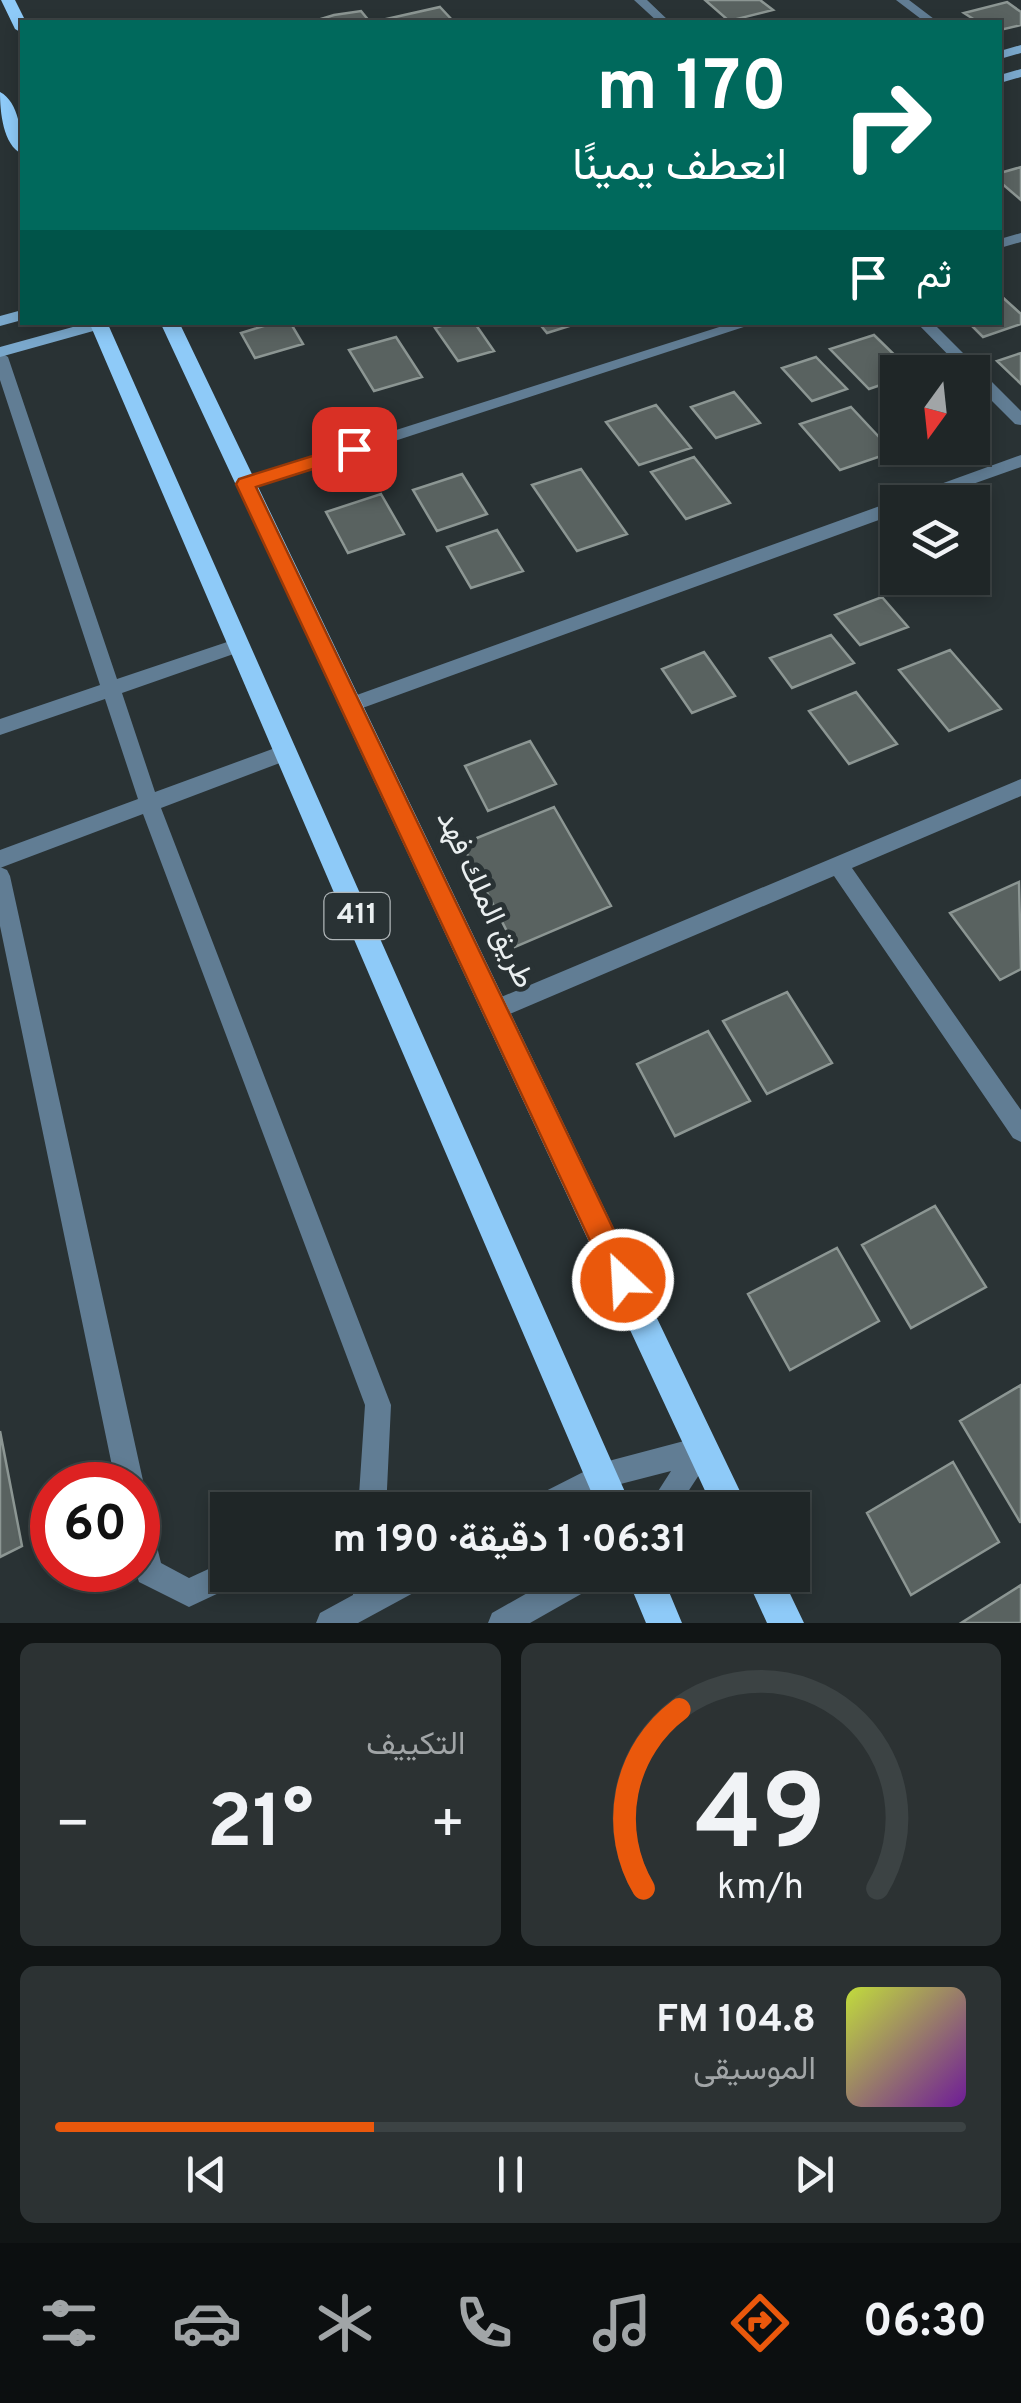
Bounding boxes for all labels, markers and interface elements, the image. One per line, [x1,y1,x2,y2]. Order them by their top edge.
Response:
text: 170 m [597,46,787,135]
icon: right [822,60,952,190]
text: انعطف يمينًا [572,139,787,196]
icon: arrive [841,250,896,305]
text: ثم [916,253,952,302]
north arrow [880,355,990,465]
map controls [880,355,990,595]
pin [312,407,397,492]
icon: arrive [327,422,382,477]
button: layers [880,485,990,595]
street label: طريق الملك فهد [427,805,541,995]
road number: 411 [324,893,390,939]
position arrow [571,1228,675,1332]
speed limit sign: 60 [30,1462,160,1592]
text: 06:31 · 1 دقيقة · 190 m [333,1517,687,1566]
text: التكييف [366,1726,466,1766]
text: 49 [695,1754,826,1886]
text: 21° [207,1779,314,1874]
text: − [55,1792,90,1862]
text: + [430,1792,466,1862]
text: km/h [717,1866,804,1912]
text: 104.8 FM [656,1997,816,2046]
text: الموسيقى [693,2051,816,2091]
icon: previous [179,2147,234,2202]
icon: pause [483,2147,538,2202]
icon: next [787,2147,842,2202]
icon: filters [34,2288,104,2358]
icon: car [172,2288,242,2358]
icon: climate [310,2288,380,2358]
icon: phone [449,2288,519,2358]
icon: music [587,2288,657,2358]
icon: directions [725,2288,795,2358]
text: 06:30 [863,2295,987,2352]

